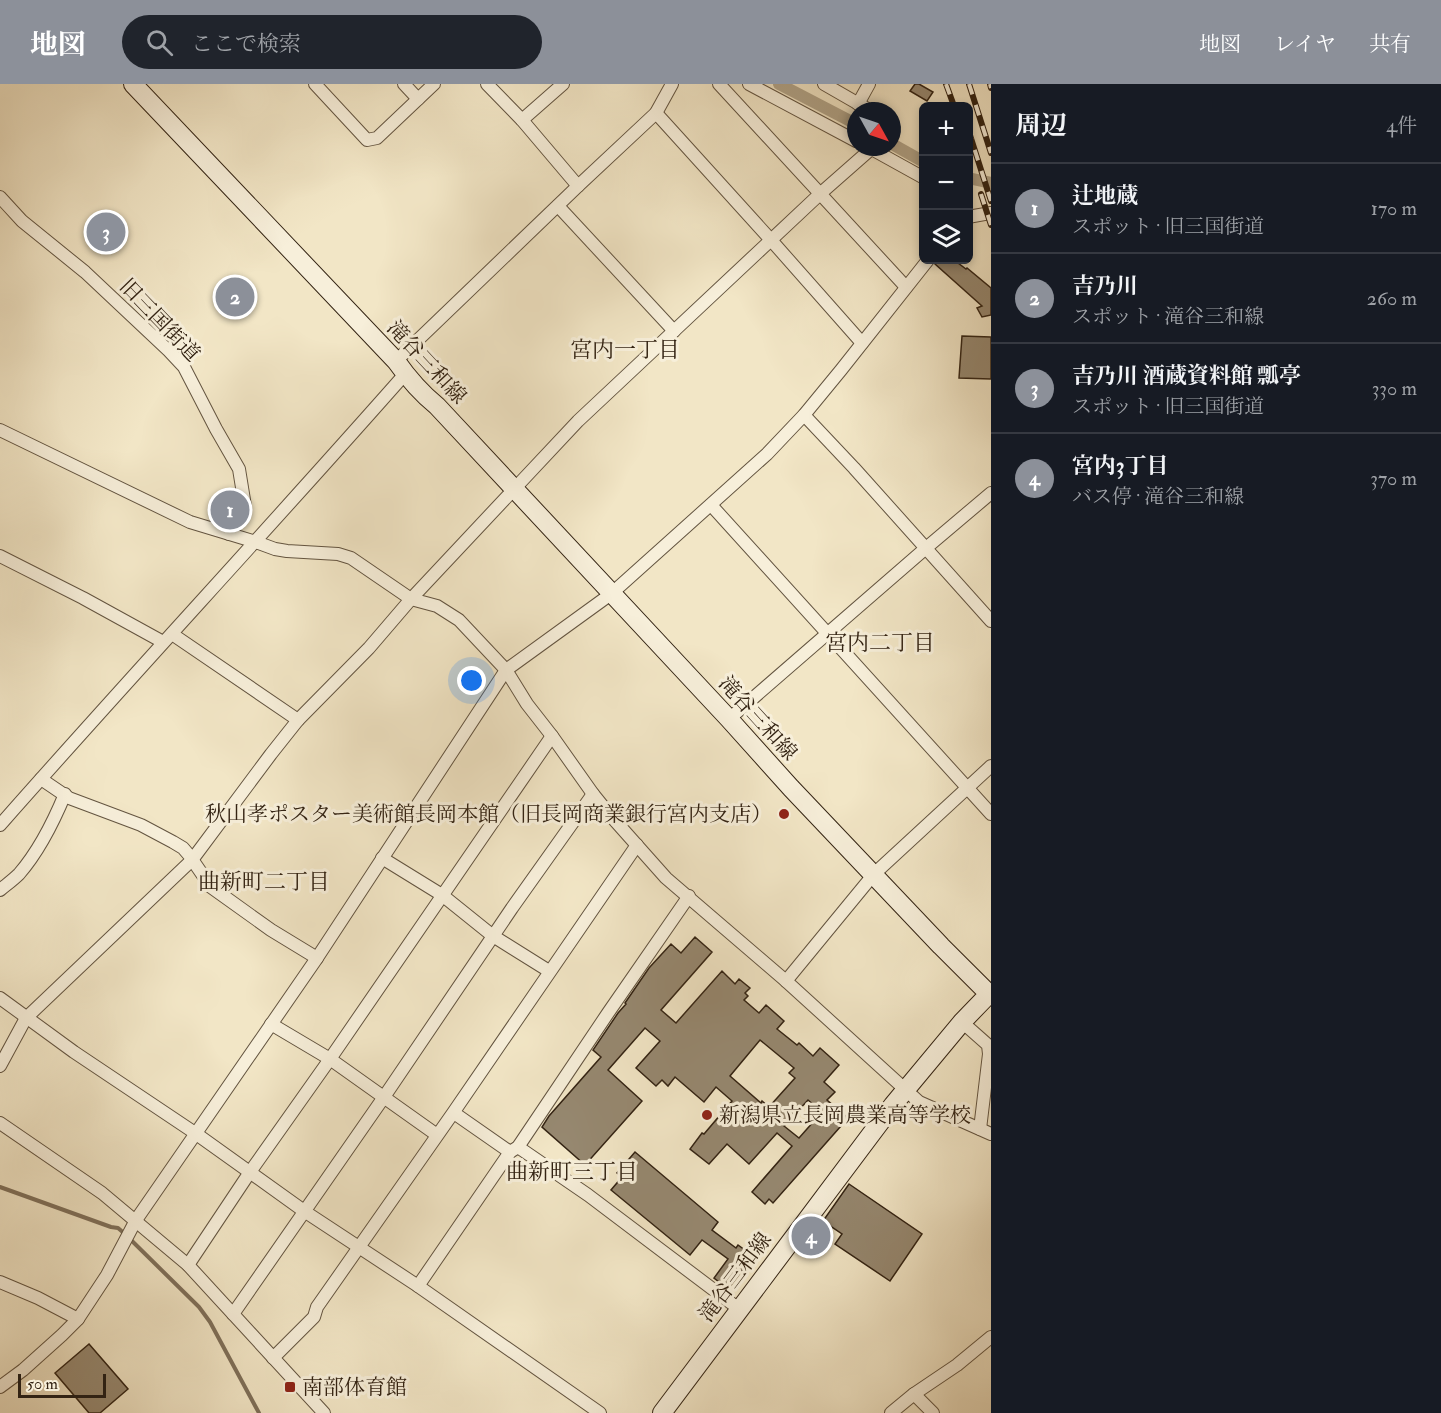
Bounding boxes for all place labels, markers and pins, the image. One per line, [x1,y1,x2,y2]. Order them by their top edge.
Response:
pin: 3 [86,210,126,254]
pin: 2 [216,274,254,320]
pin: 1 [210,488,250,532]
place label: 秋山孝ポスター美術館長岡本館（旧長岡商業銀行宮内支店） [205,801,772,828]
marker: 秋山孝ポスター美術館長岡本館（旧長岡商業銀行宮内支店） [777,807,791,821]
place label: 新潟県立長岡農業高等学校 [719,1102,971,1129]
marker: 新潟県立長岡農業高等学校 [700,1108,714,1122]
pin: 4 [792,1214,830,1258]
place label: 南部体育館 [302,1374,407,1401]
marker: 南部体育館 [283,1380,297,1394]

